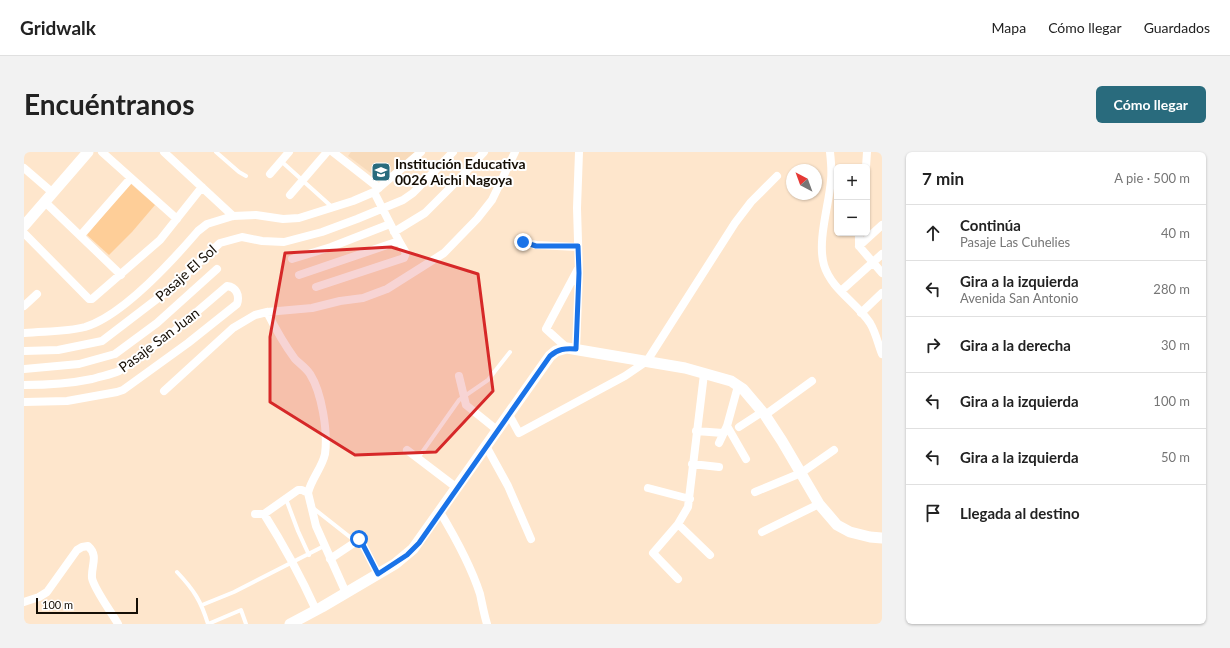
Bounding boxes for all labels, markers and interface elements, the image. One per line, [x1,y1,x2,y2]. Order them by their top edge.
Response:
text: Gridwalk [20,16,96,39]
text: Mapa [992,19,1026,36]
text: Cómo llegar [1048,19,1122,36]
text: Guardados [1144,19,1210,36]
button: Cómo llegar [1096,86,1206,123]
text: Encuéntranos [24,87,195,121]
place label: Institución Educativa 0026 Aichi Nagoya [395,155,526,188]
school or university icon: Institución Educativa 0026 Aichi Nagoya [370,161,392,183]
north arrow [786,164,822,200]
map controls [834,164,870,236]
button: + [834,164,870,200]
text: 7 min [922,168,964,189]
text: A pie · 500 m [1114,170,1190,186]
button: − [834,200,870,236]
text: Continúa [960,216,1021,234]
icon: ahead [922,222,944,244]
text: 40 m [1161,225,1190,241]
route end [514,233,532,251]
text: Pasaje Las Cuhelies [960,234,1070,250]
street label: Pasaje El Sol [152,241,220,304]
text: Gira a la izquierda [960,272,1079,290]
icon: left [922,278,944,300]
text: 280 m [1153,281,1190,297]
text: Avenida San Antonio [960,290,1078,306]
street label: Pasaje San Juan [115,304,202,375]
icon: right [922,334,944,356]
text: Gira a la derecha [960,336,1071,354]
text: 30 m [1161,337,1190,353]
icon: left [922,390,944,412]
text: Gira a la izquierda [960,392,1079,410]
text: 100 m [1153,393,1190,409]
icon: left [922,446,944,468]
text: Gira a la izquierda [960,448,1079,466]
text: 50 m [1161,449,1190,465]
icon: arrive [922,502,944,524]
text: Llegada al destino [960,504,1080,522]
route start [350,530,368,548]
scale bar [36,596,138,615]
text: 100 m [42,598,73,611]

